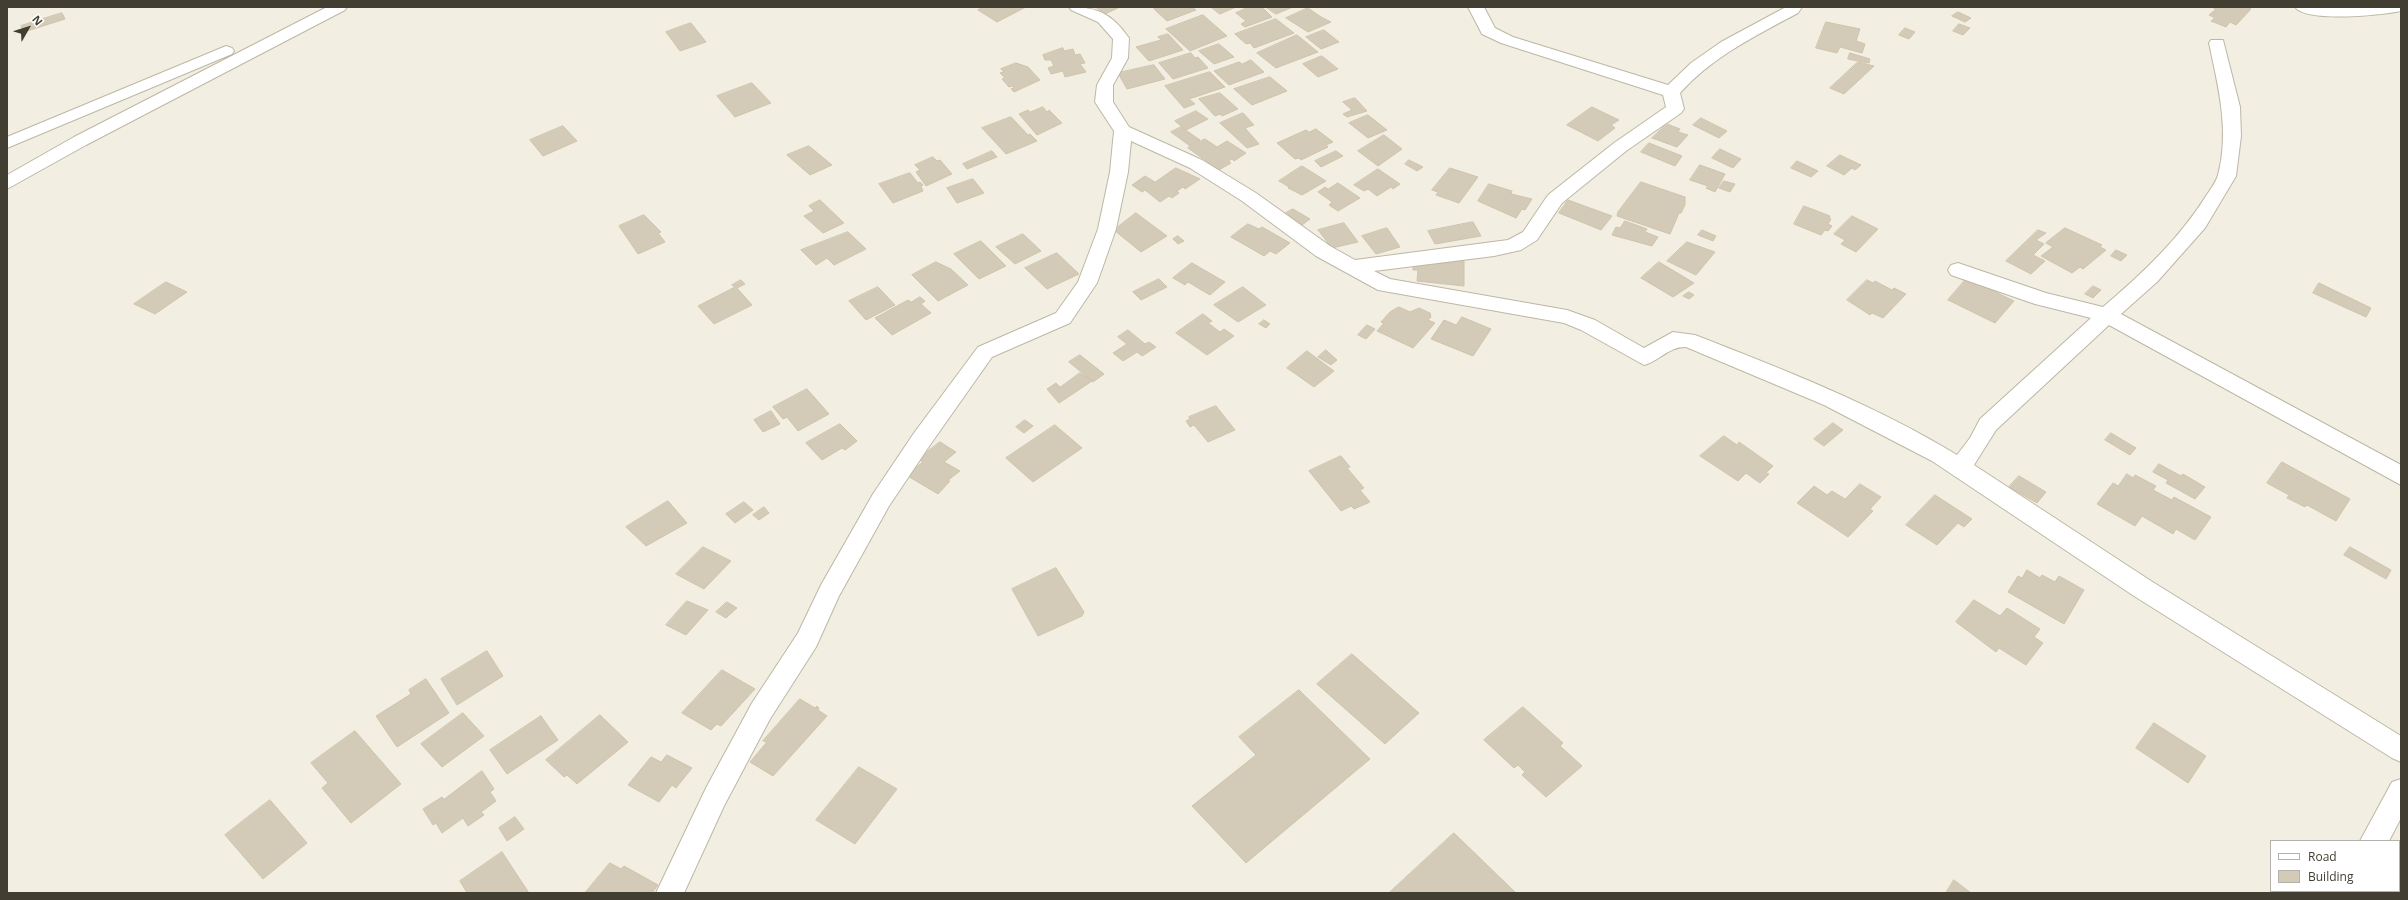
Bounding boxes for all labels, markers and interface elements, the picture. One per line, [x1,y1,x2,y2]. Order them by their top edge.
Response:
north arrow [8,8,48,48]
text: N [29,12,46,28]
legend [2270,840,2400,892]
text: Road [2308,848,2337,865]
text: Building [2308,868,2353,885]

